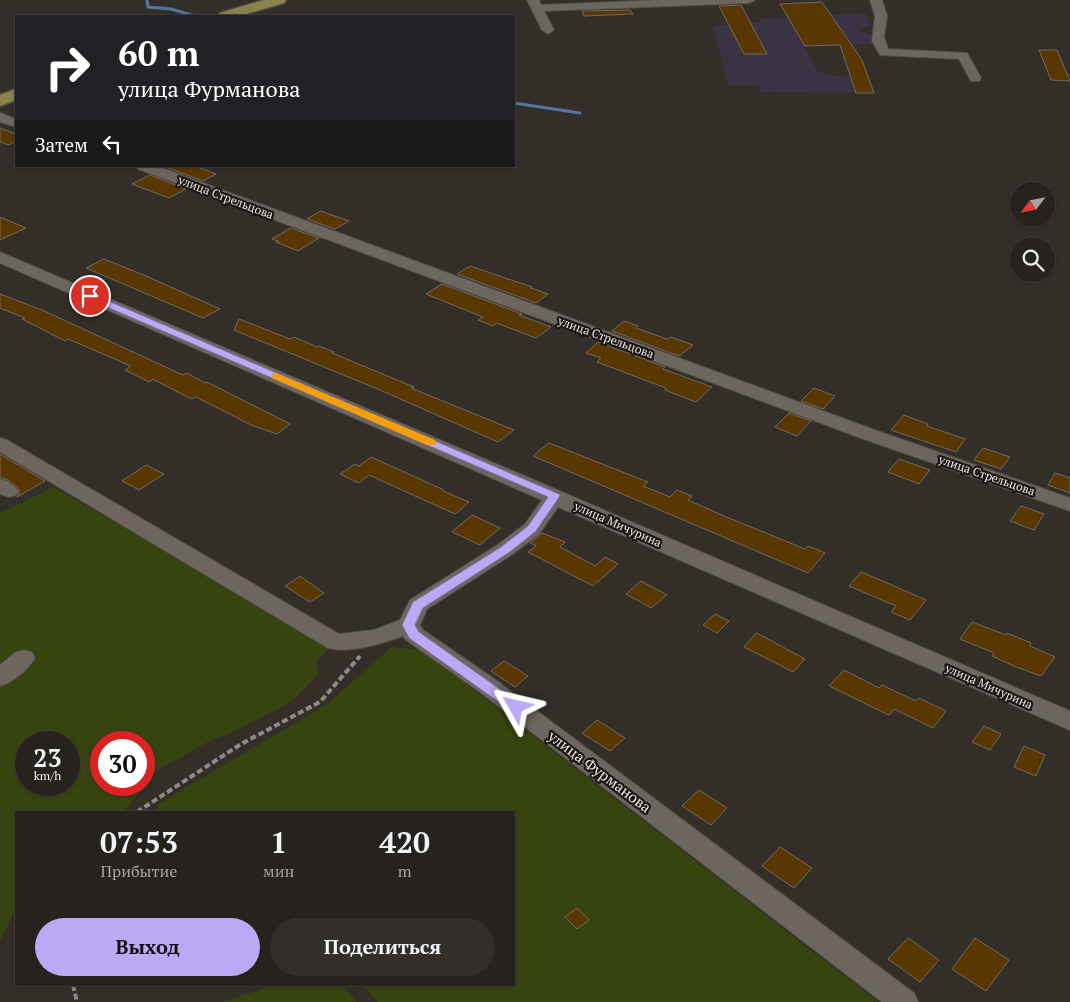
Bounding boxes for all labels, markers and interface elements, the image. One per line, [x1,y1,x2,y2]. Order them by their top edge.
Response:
text: 60 m [118,30,199,76]
icon: right [35,35,100,100]
text: улица Фурманова [118,74,300,103]
icon: left [98,130,126,158]
text: Затем [35,132,88,157]
street label: улица Стрельцова [175,172,276,222]
north arrow [1010,182,1055,228]
map controls [1010,182,1055,282]
button: search [1010,237,1055,282]
pin [69,275,111,317]
icon: arrive [76,282,104,310]
street label: улица Стрельцова [555,312,656,361]
street label: улица Стрельцова [936,451,1037,499]
street label: улица Мичурина [571,498,664,550]
street label: улица Мичурина [942,660,1035,712]
position arrow [489,680,541,732]
street label: улица Фурманова [544,725,656,817]
speed limit sign: 30 [90,731,155,796]
text: 23 [33,741,62,774]
text: km/h [34,768,61,783]
text: 07:53 [100,822,178,862]
text: 1 [270,822,287,862]
text: 420 [379,822,430,862]
text: Прибытие [101,860,177,882]
text: мин [263,860,294,882]
text: m [398,860,412,882]
button: Выход [35,918,260,976]
button: Поделиться [270,918,495,976]

